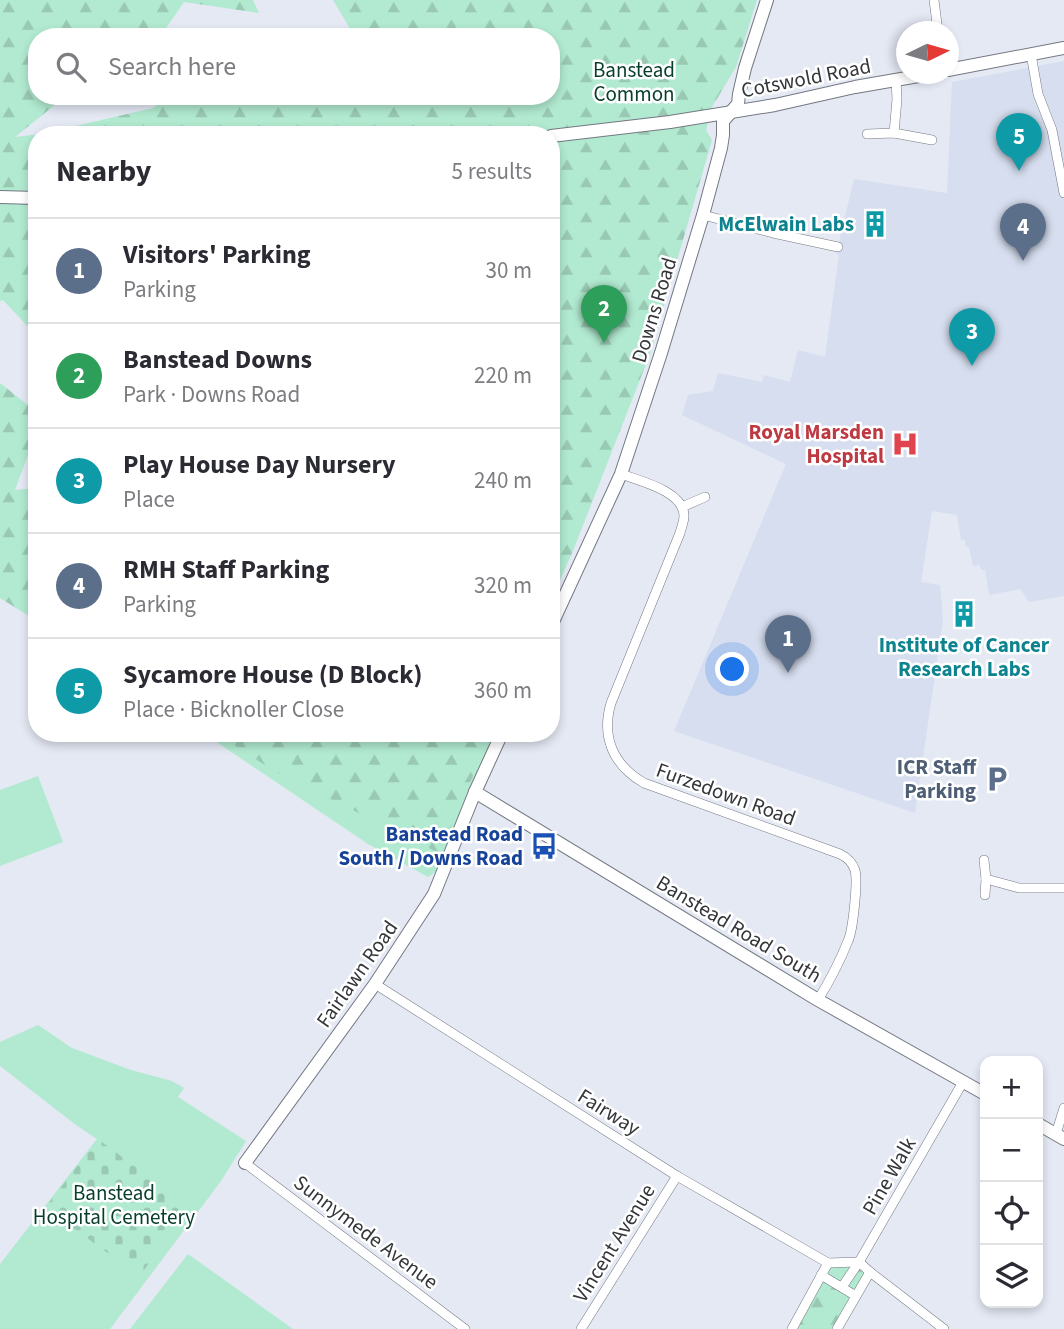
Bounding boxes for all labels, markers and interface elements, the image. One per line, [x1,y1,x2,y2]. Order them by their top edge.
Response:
north arrow [896,21,959,84]
search box [28,28,560,105]
icon: search [52,48,90,86]
text: Search here [108,48,236,85]
street label: Cotswold Road [739,51,873,105]
park label: Banstead Common [593,55,675,109]
pin: 5 [996,113,1042,171]
text: Nearby [56,150,151,193]
text: 5 results [452,155,532,188]
pin: 4 [1000,203,1046,261]
place label: McElwain Labs [718,209,854,239]
building icon: McElwain Labs [860,209,890,239]
text: Visitors' Parking [123,236,311,273]
text: 1 [73,254,85,287]
text: 30 m [485,254,532,287]
street label: Downs Road [624,254,684,366]
text: Parking [123,273,196,306]
pin: 2 [581,285,627,343]
pin: 3 [949,308,995,366]
text: Banstead Downs [123,341,312,378]
text: 2 [73,359,85,392]
text: 220 m [474,359,532,392]
text: Park · Downs Road [123,378,300,411]
place label: Royal Marsden Hospital [749,417,884,471]
hospital icon: Royal Marsden Hospital [890,429,920,459]
text: Play House Day Nursery [123,446,396,483]
text: 3 [73,464,85,497]
text: 240 m [474,464,532,497]
text: Place [123,483,175,516]
text: RMH Staff Parking [123,551,329,588]
text: 4 [73,569,85,602]
text: 320 m [474,569,532,602]
text: Parking [123,588,196,621]
building icon: Institute of Cancer Research Labs [949,599,979,629]
pin: 1 [765,615,811,673]
place label: Institute of Cancer Research Labs [879,630,1050,684]
your location [715,652,749,686]
text: Sycamore House (D Block) [123,656,422,693]
text: 5 [73,674,85,707]
text: 360 m [474,674,532,707]
text: Place · Bicknoller Close [123,693,344,726]
place label: ICR Staff Parking [897,752,977,806]
street label: Furzedown Road [652,755,800,833]
parking icon: ICR Staff Parking [982,764,1012,794]
place label: Banstead Road South / Downs Road [338,819,523,873]
bus stop icon: Banstead Road South / Downs Road [529,831,559,861]
street label: Banstead Road South [651,868,827,990]
street label: Fairlawn Road [309,914,405,1034]
map controls [980,1056,1043,1308]
button: + [980,1056,1043,1119]
street label: Fairway [572,1081,646,1143]
button: − [980,1119,1043,1182]
street label: Pine Walk [855,1131,924,1221]
street label: Sunnymede Avenue [287,1168,445,1296]
park label: Banstead Hospital Cemetery [33,1178,195,1232]
street label: Vincent Avenue [566,1178,662,1308]
button: locate [980,1182,1043,1245]
button: layers [980,1245,1043,1308]

